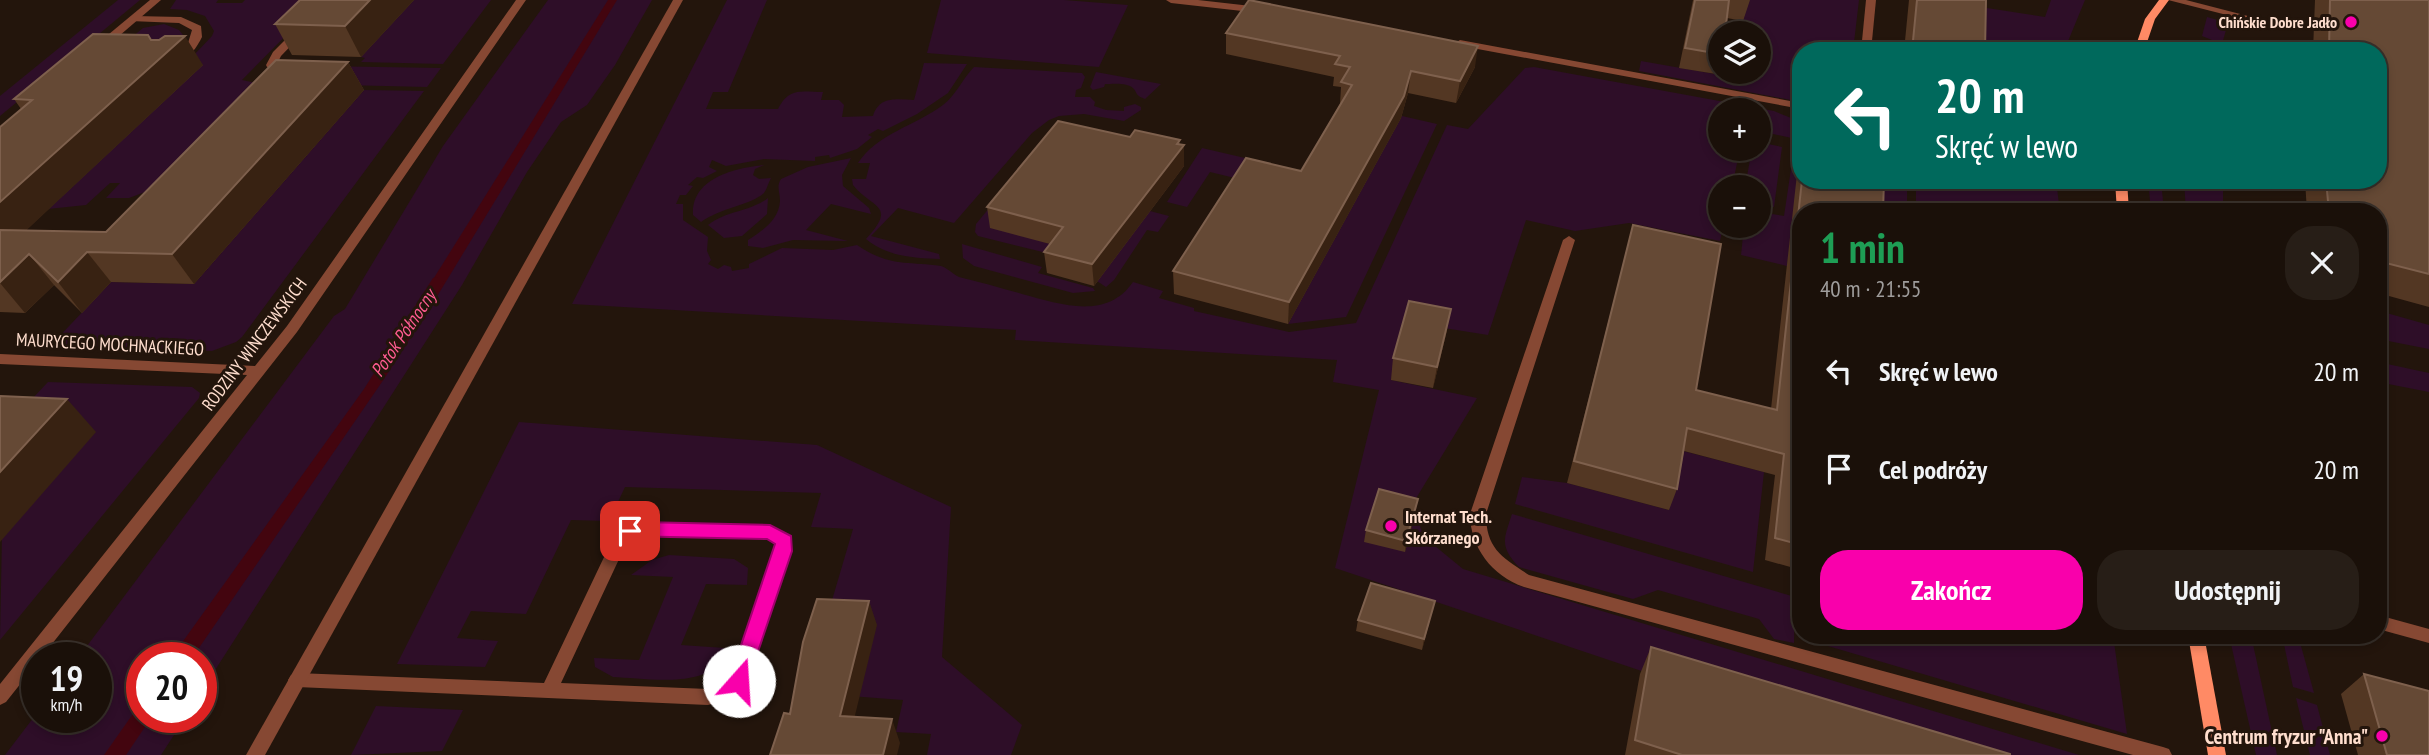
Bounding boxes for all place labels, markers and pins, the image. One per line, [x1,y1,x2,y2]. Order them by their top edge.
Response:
place label: Chińskie Dobre Jadło [2218,12,2337,32]
marker: Chińskie Dobre Jadło [2343,14,2359,30]
pin [600,501,660,561]
place label: Internat Tech. Skórzanego [1405,505,1492,549]
marker: Internat Tech. Skórzanego [1383,518,1399,534]
place label: Centrum fryzur "Anna" [2205,723,2368,750]
marker: Centrum fryzur "Anna" [2374,728,2390,744]

